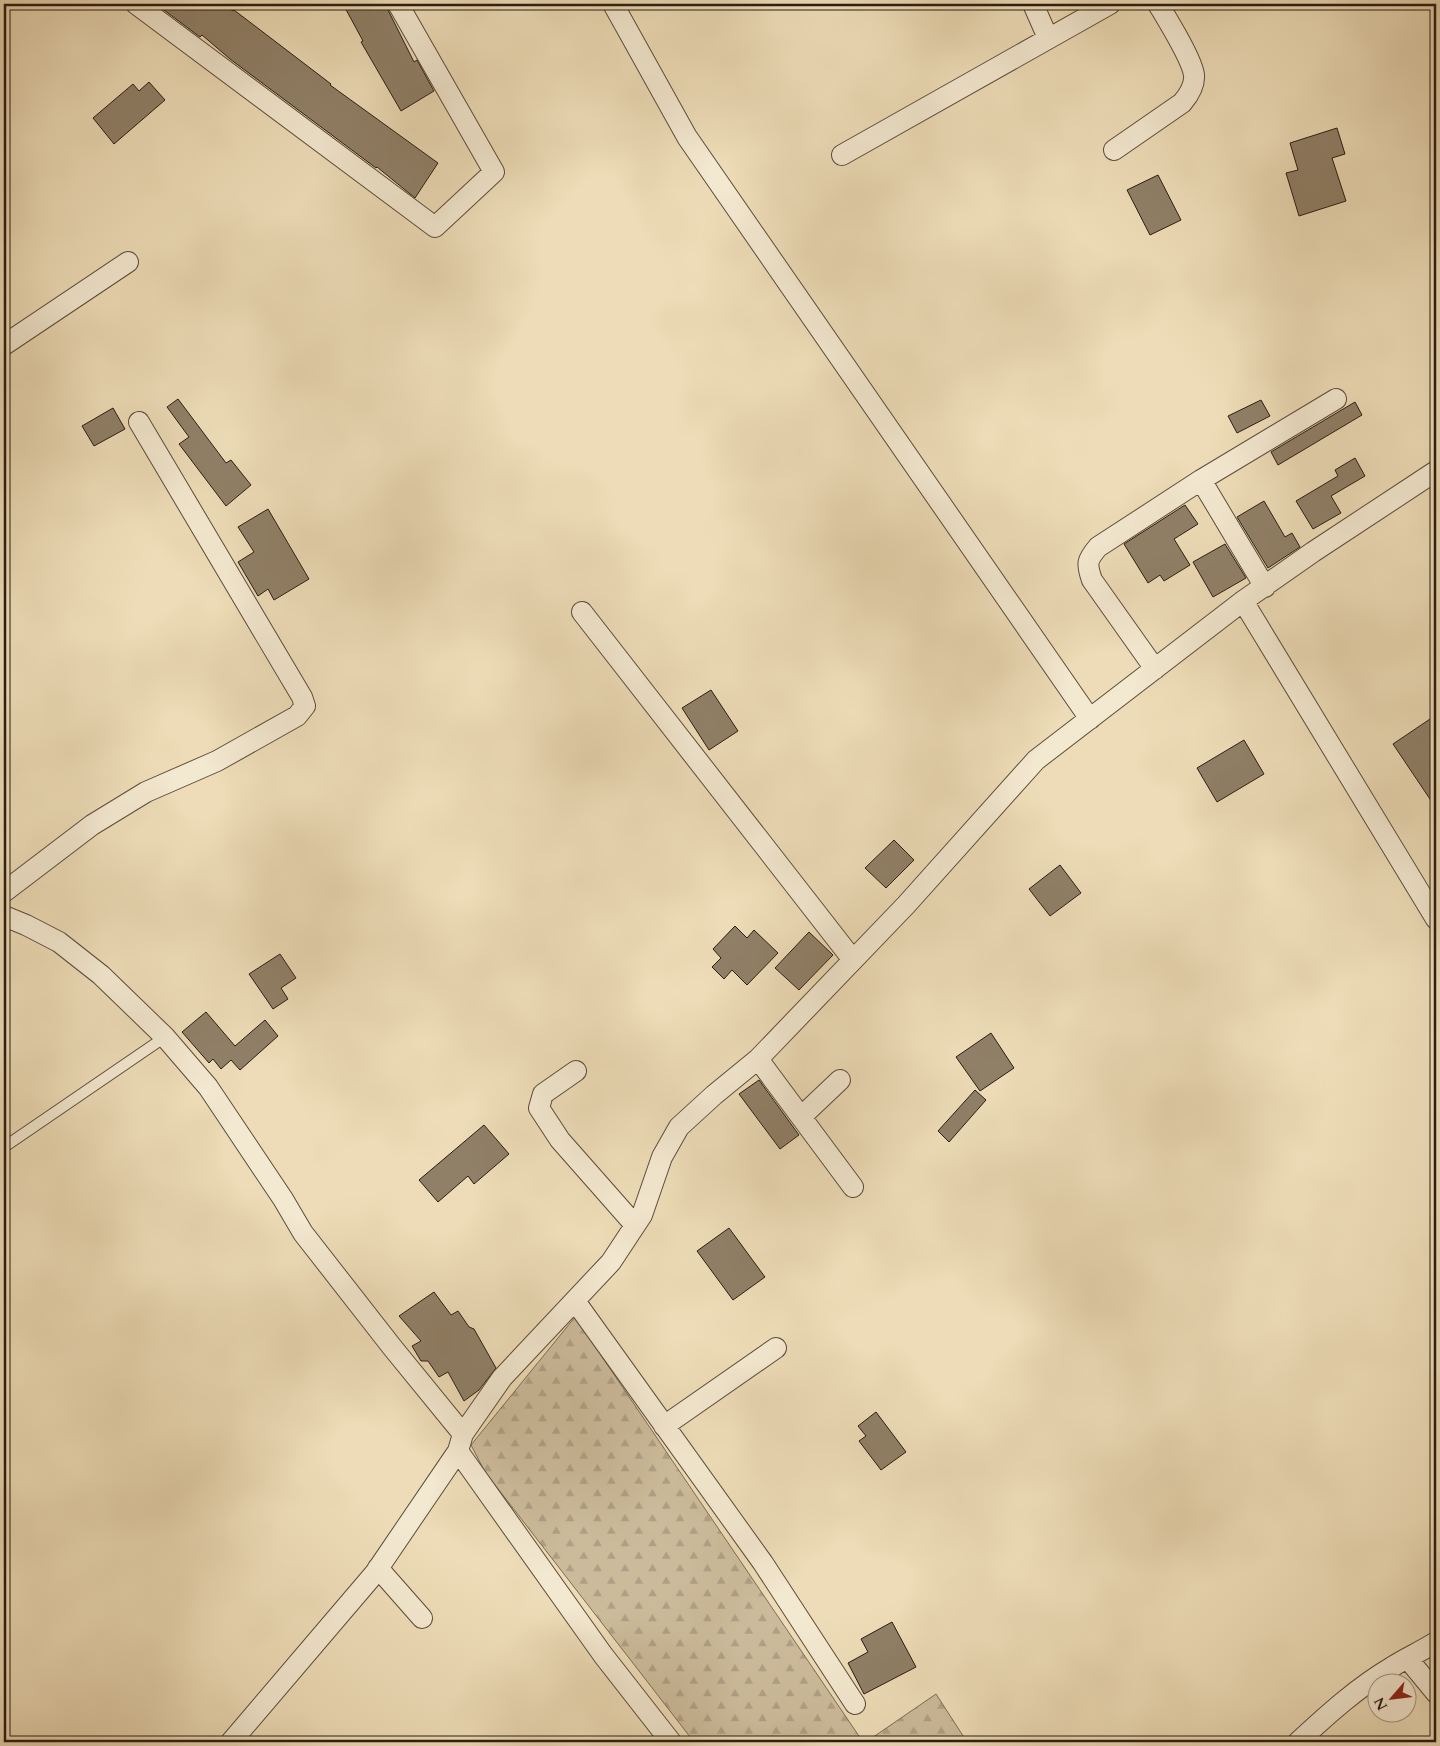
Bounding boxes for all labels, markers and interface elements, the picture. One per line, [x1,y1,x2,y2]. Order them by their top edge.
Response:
north arrow [1368,1674,1418,1724]
text: N [1370,1694,1392,1714]

